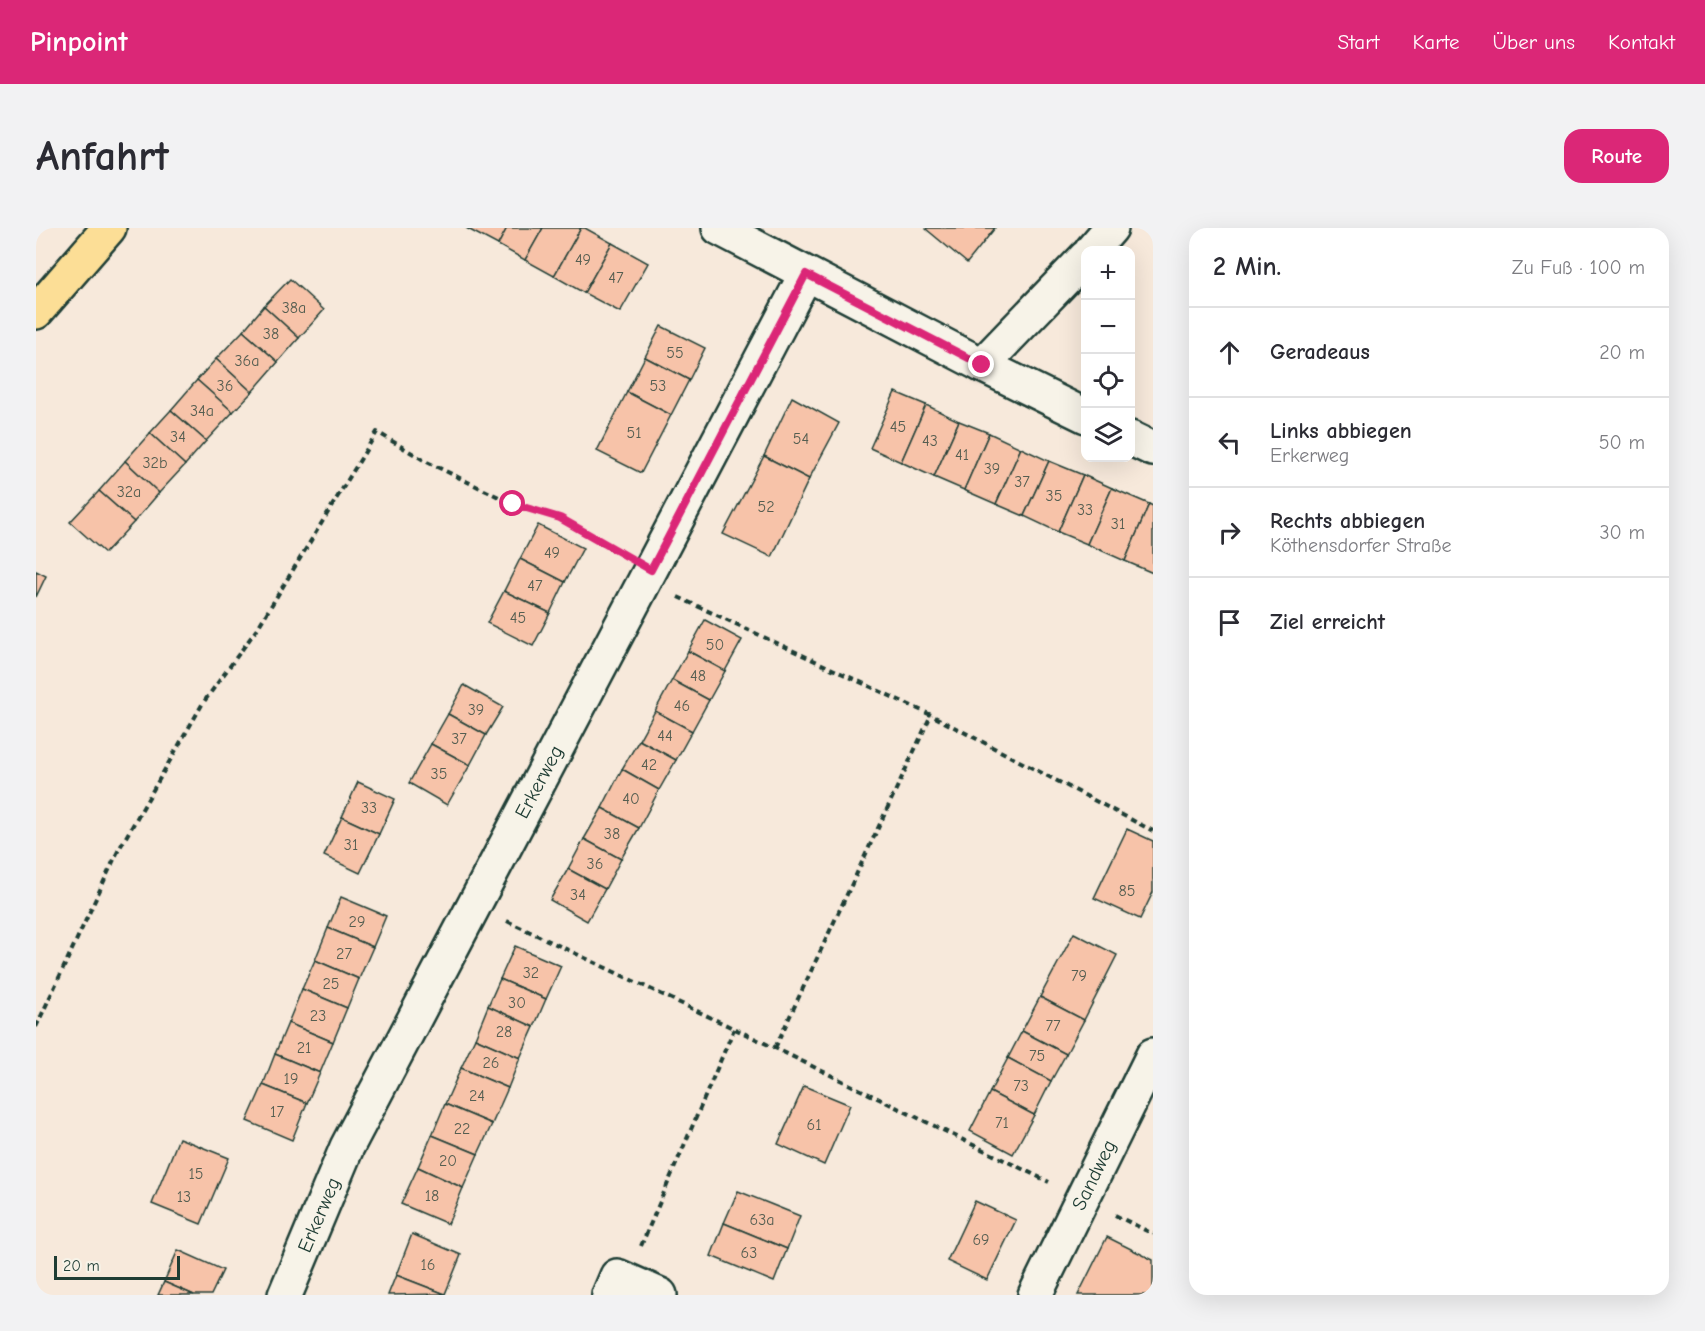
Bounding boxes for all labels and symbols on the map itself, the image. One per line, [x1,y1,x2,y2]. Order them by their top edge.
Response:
house number: 49 [575,251,591,269]
house number: 47 [608,269,624,287]
house number: 38a [282,299,306,317]
house number: 38 [263,325,279,343]
house number: 55 [666,344,684,362]
route end [968,351,994,377]
house number: 36a [234,352,260,370]
house number: 36 [217,377,233,395]
house number: 53 [650,377,666,395]
house number: 34a [190,402,214,420]
house number: 45 [890,418,906,436]
house number: 51 [626,424,642,442]
house number: 34 [170,428,186,446]
house number: 54 [793,430,809,448]
house number: 43 [922,432,938,450]
house number: 41 [955,446,969,464]
house number: 32b [142,454,168,472]
house number: 39 [984,460,1000,478]
house number: 37 [1014,473,1030,491]
house number: 32a [117,483,141,501]
house number: 35 [1046,487,1062,505]
route start [499,490,525,516]
house number: 52 [757,498,775,516]
house number: 33 [1077,501,1093,519]
house number: 31 [1111,515,1125,533]
house number: 49 [544,544,560,562]
house number: 47 [527,577,543,595]
house number: 45 [510,609,526,627]
house number: 50 [706,636,724,654]
house number: 48 [690,667,706,685]
house number: 46 [674,697,690,715]
house number: 39 [468,701,484,719]
house number: 44 [657,727,673,745]
house number: 37 [451,730,467,748]
street label: Erkerweg [510,742,568,822]
house number: 42 [641,756,657,774]
house number: 35 [431,765,447,783]
house number: 40 [622,790,640,808]
house number: 33 [361,799,377,817]
house number: 38 [604,825,620,843]
house number: 31 [344,836,358,854]
house number: 36 [587,855,603,873]
house number: 85 [1119,882,1135,900]
house number: 34 [570,886,586,904]
house number: 29 [349,913,365,931]
house number: 27 [336,945,352,963]
house number: 32 [523,964,539,982]
house number: 79 [1071,967,1087,985]
house number: 25 [322,975,340,993]
house number: 30 [508,994,526,1012]
house number: 23 [310,1007,326,1025]
house number: 77 [1045,1017,1061,1035]
house number: 28 [496,1023,512,1041]
house number: 21 [297,1039,311,1057]
house number: 75 [1029,1047,1045,1065]
house number: 26 [482,1054,500,1072]
house number: 19 [284,1070,298,1088]
house number: 73 [1013,1077,1029,1095]
house number: 24 [469,1087,485,1105]
house number: 17 [270,1103,284,1121]
house number: 71 [995,1114,1009,1132]
house number: 61 [806,1116,822,1134]
house number: 22 [454,1120,470,1138]
street label: Sandweg [1067,1136,1121,1214]
house number: 20 [439,1152,457,1170]
house number: 15 [188,1165,204,1183]
street label: Erkerweg [293,1174,345,1256]
house number: 18 [425,1187,439,1205]
house number: 13 [177,1188,191,1206]
house number: 63a [749,1211,775,1229]
house number: 69 [972,1231,990,1249]
house number: 63 [741,1244,757,1262]
scale bar [54,1253,180,1280]
house number: 16 [420,1256,436,1274]

